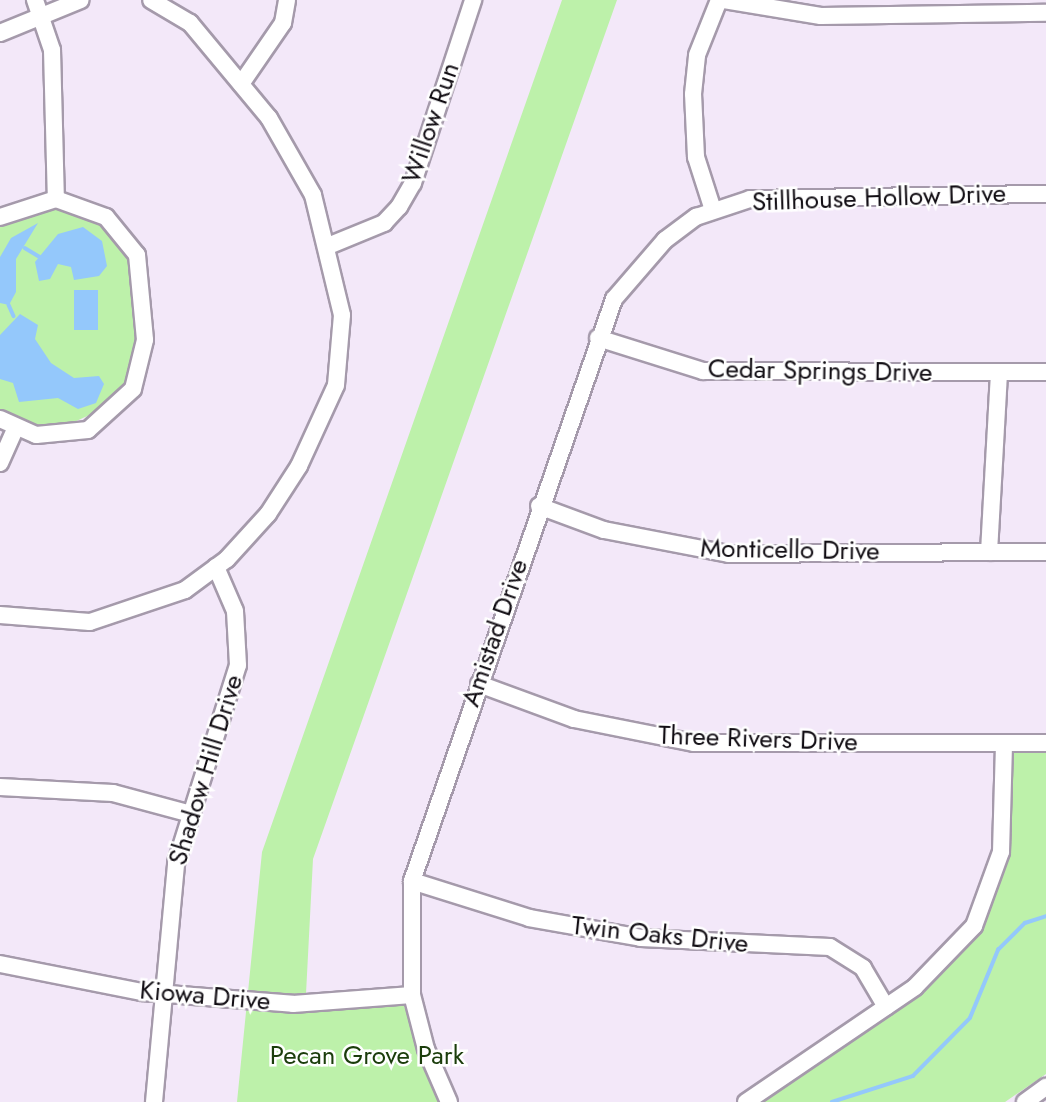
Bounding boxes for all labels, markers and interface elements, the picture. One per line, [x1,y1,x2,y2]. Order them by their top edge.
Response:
street label: Willow Run [396,59,466,187]
street label: Stillhouse Hollow Drive [751,178,1007,218]
street label: Cedar Springs Drive [707,353,933,389]
street label: Monticello Drive [700,533,880,567]
street label: Amistad Drive [455,555,535,711]
street label: Shadow Hill Drive [162,671,250,869]
street label: Three Rivers Drive [658,720,858,758]
street label: Twin Oaks Drive [570,910,750,960]
street label: Kiowa Drive [138,975,272,1017]
park label: Pecan Grove Park [270,1040,464,1072]

